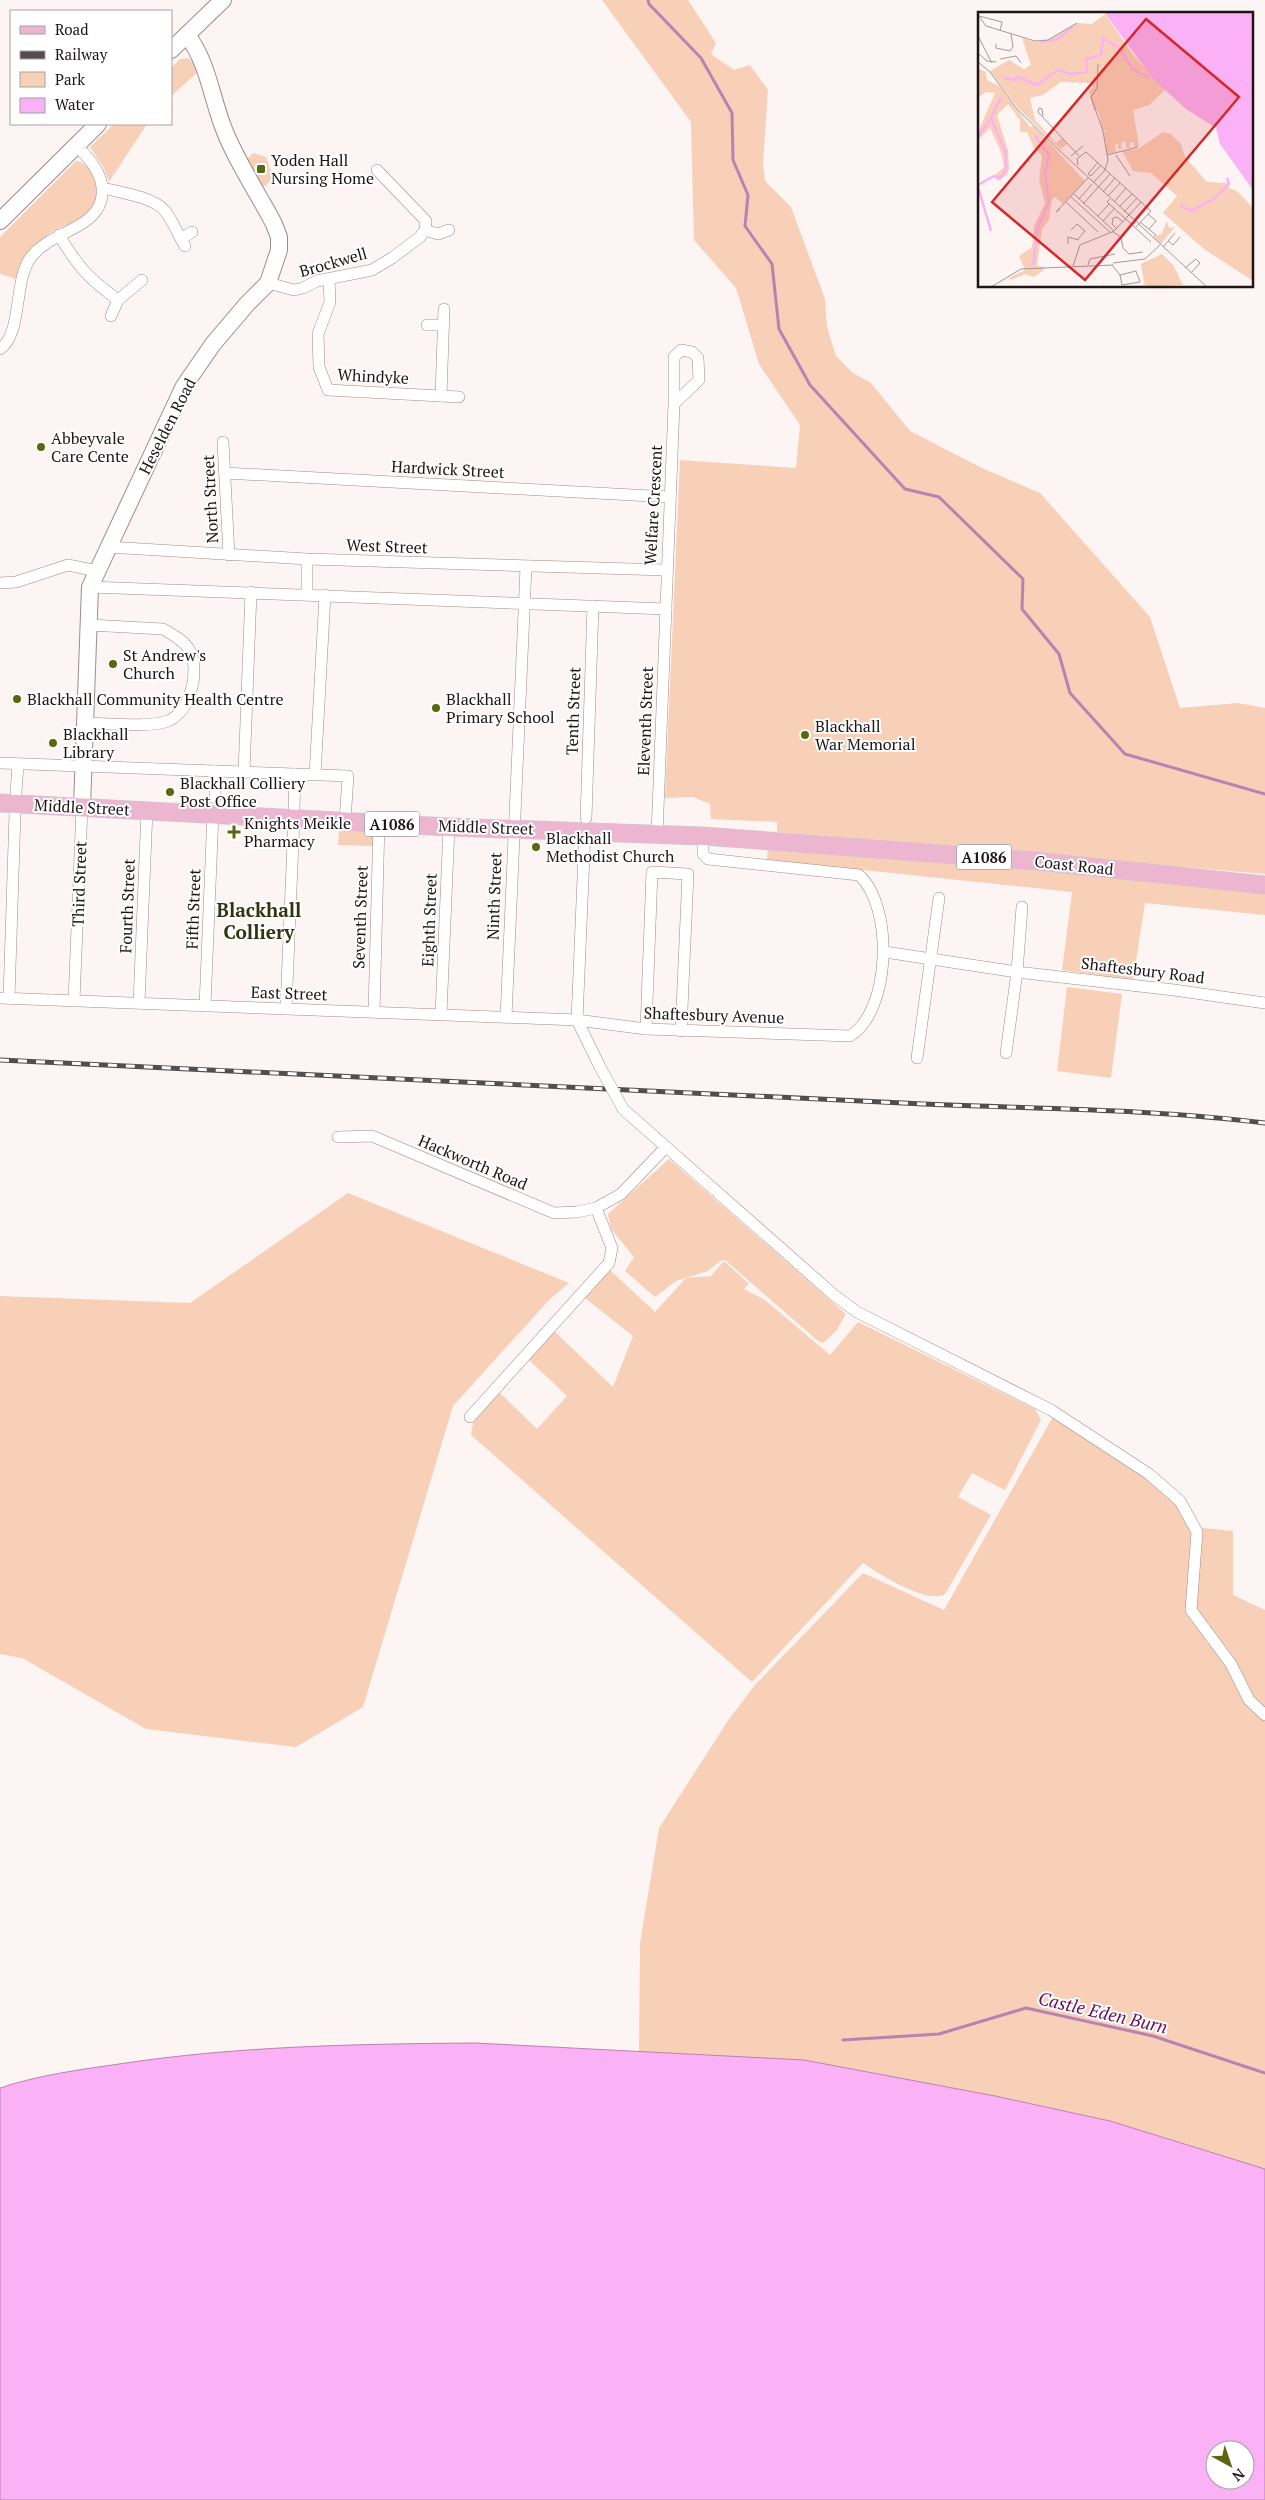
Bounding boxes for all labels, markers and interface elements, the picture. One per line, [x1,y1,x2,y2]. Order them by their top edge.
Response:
legend [10,10,172,125]
inset map [978,12,1252,288]
text: Road [55,19,88,39]
text: Railway [55,44,108,64]
text: Park [55,69,85,89]
text: Water [55,94,95,114]
place label: Yoden Hall Nursing Home [271,149,374,189]
marker: Yoden Hall Nursing Home [255,163,267,175]
street label: Brockwell [296,242,370,282]
street label: Whindyke [337,363,409,389]
street label: Heselden Road [133,374,201,478]
place label: Abbeyvale Care Cente [51,427,129,467]
marker: Abbeyvale Care Cente [35,441,47,453]
street label: Welfare Crescent [639,444,667,566]
street label: North Street [197,454,223,544]
street label: Hardwick Street [391,455,505,483]
street label: West Street [346,534,428,558]
place label: St Andrew's Church [123,644,206,684]
marker: St Andrew's Church [107,658,119,670]
street label: Tenth Street [560,666,586,756]
street label: Eleventh Street [632,666,658,776]
place label: Blackhall Community Health Centre [27,688,284,710]
place label: Blackhall Primary School [446,688,555,728]
marker: Blackhall Community Health Centre [11,693,23,705]
marker: Blackhall Primary School [430,702,442,714]
place label: Blackhall War Memorial [815,715,916,755]
place label: Blackhall Library [63,723,129,763]
marker: Blackhall War Memorial [799,729,811,741]
marker: Blackhall Library [47,737,59,749]
place label: Blackhall Colliery Post Office [180,772,306,812]
marker: Blackhall Colliery Post Office [164,786,176,798]
street label: Middle Street [34,794,131,820]
place label: Knights Meikle Pharmacy [244,812,351,852]
road number: A1086 [364,812,420,836]
street label: Middle Street [438,814,534,840]
marker: Knights Meikle Pharmacy [228,826,240,838]
place label: Blackhall Methodist Church [546,827,675,867]
street label: Third Street [67,841,91,927]
marker: Blackhall Methodist Church [530,841,542,853]
road number: A1086 [956,844,1012,870]
street label: Coast Road [1033,850,1115,880]
street label: Ninth Street [481,852,507,940]
street label: Fourth Street [114,858,140,954]
street label: Seventh Street [347,865,373,969]
street label: Fifth Street [181,868,205,950]
street label: Eighth Street [416,873,442,967]
district label: Blackhall Colliery [217,897,301,944]
street label: Shaftesbury Road [1080,952,1206,989]
street label: East Street [250,981,328,1005]
street label: Shaftesbury Avenue [643,1002,785,1028]
street label: Hackworth Road [415,1129,531,1195]
water label: Castle Eden Burn [1036,1985,1170,2039]
north arrow [1205,2440,1255,2490]
text: N [1228,2465,1249,2486]

